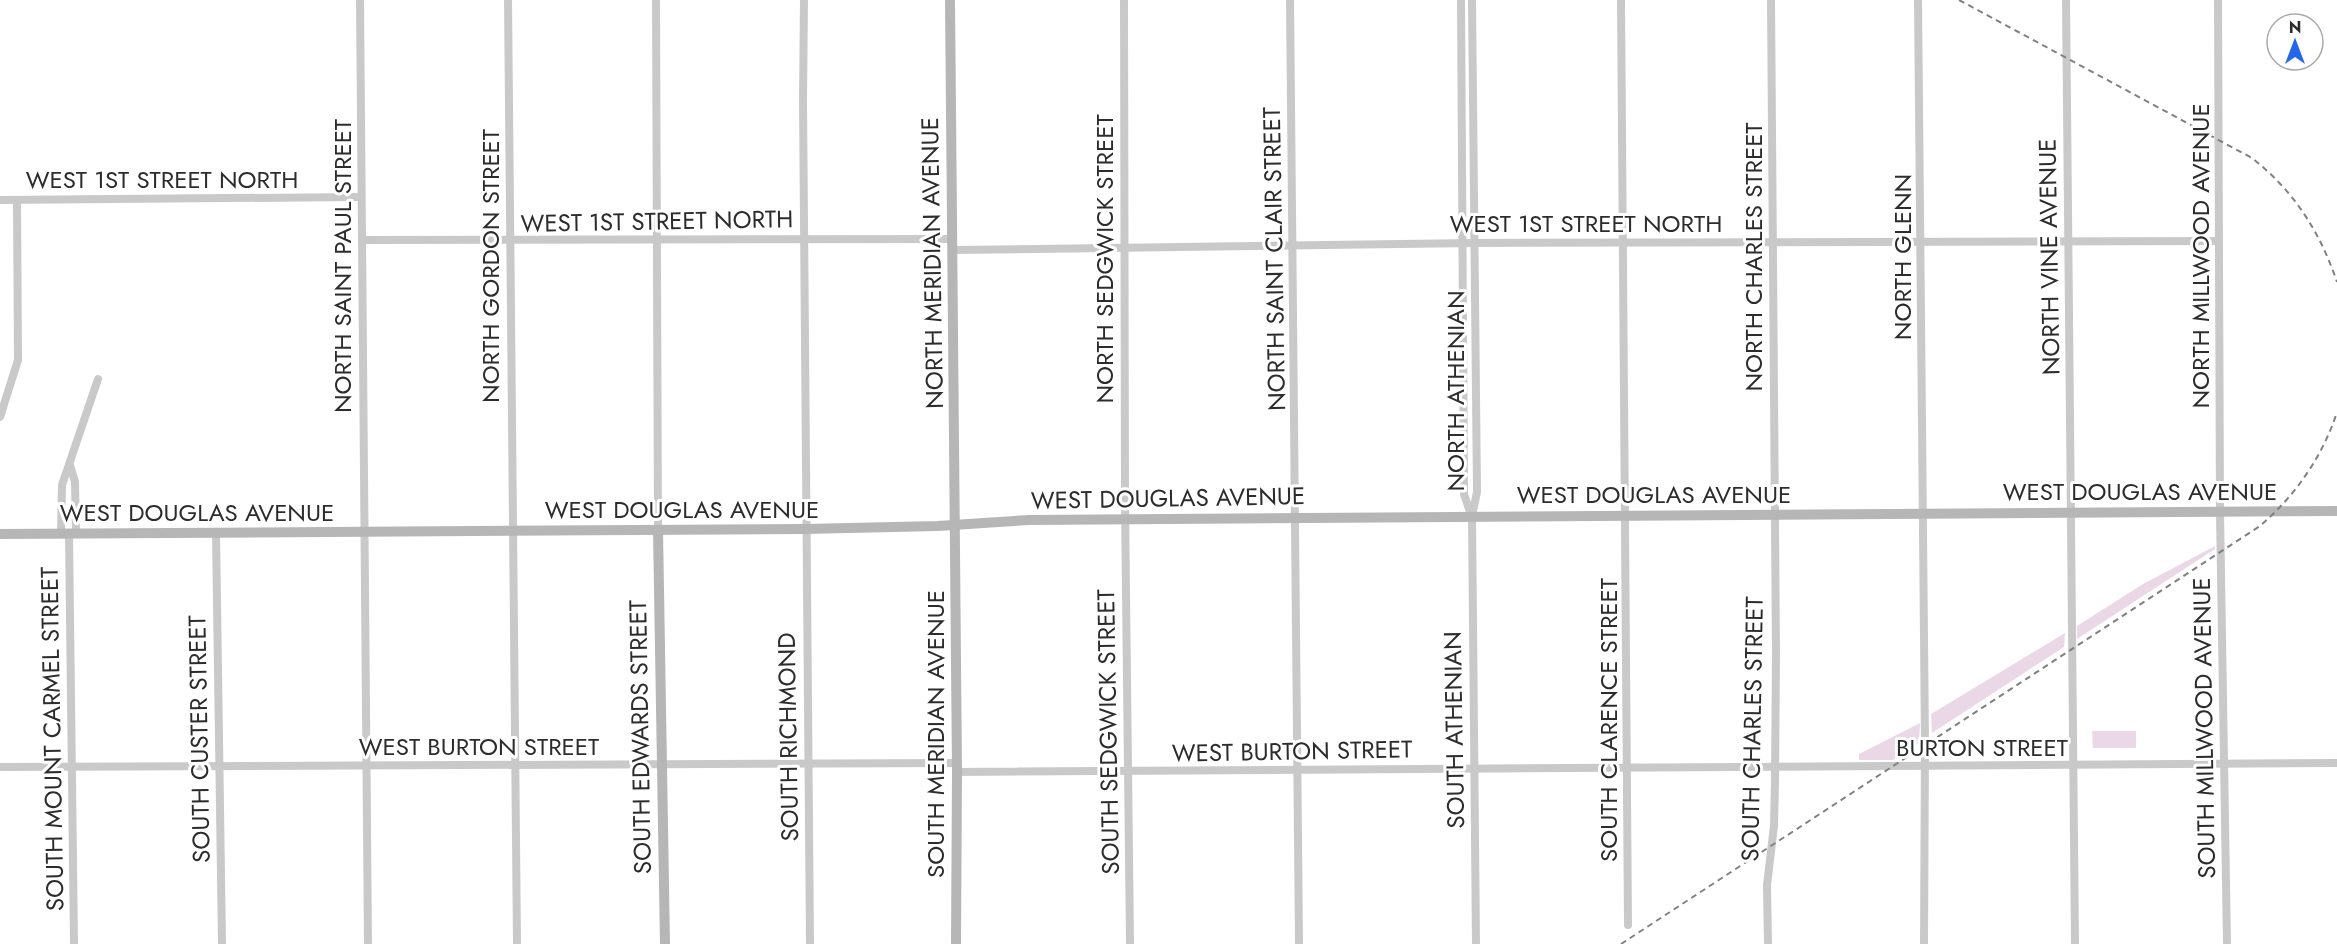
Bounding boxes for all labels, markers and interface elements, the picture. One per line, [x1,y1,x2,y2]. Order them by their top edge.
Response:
north arrow [2265,12,2325,72]
text: N [2289,16,2301,39]
street label: NORTH MILLWOOD AVENUE [2183,103,2218,409]
street label: NORTH SAINT CLAIR STREET [1254,107,1294,411]
street label: NORTH SEDGWICK STREET [1087,114,1122,404]
street label: NORTH MERIDIAN AVENUE [912,117,952,409]
street label: NORTH SAINT PAUL STREET [325,119,360,413]
street label: NORTH CHARLES STREET [1736,122,1771,392]
street label: NORTH GORDON STREET [473,129,508,403]
street label: NORTH VINE AVENUE [2029,138,2069,376]
street label: WEST 1ST STREET NORTH [26,162,298,197]
street label: NORTH GLENN [1885,174,1920,340]
street label: WEST 1ST STREET NORTH [520,201,794,241]
street label: WEST 1ST STREET NORTH [1450,206,1722,241]
street label: NORTH ATHENIAN [1438,290,1473,492]
street label: WEST DOUGLAS AVENUE [2003,474,2277,509]
street label: WEST DOUGLAS AVENUE [1517,477,1791,512]
street label: WEST DOUGLAS AVENUE [1031,478,1305,518]
street label: WEST DOUGLAS AVENUE [545,492,819,527]
street label: WEST DOUGLAS AVENUE [60,495,334,530]
street label: SOUTH MOUNT CARMEL STREET [31,567,73,911]
street label: SOUTH MILLWOOD AVENUE [2184,577,2224,879]
street label: SOUTH CLARENCE STREET [1591,578,1626,862]
street label: SOUTH SEDGWICK STREET [1088,589,1128,875]
street label: SOUTH MERIDIAN AVENUE [918,590,953,878]
street label: SOUTH CHARLES STREET [1732,596,1772,862]
street label: SOUTH EDWARDS STREET [620,600,660,874]
street label: SOUTH CUSTER STREET [179,615,219,863]
street label: SOUTH ATHENIAN [1435,631,1473,829]
street label: SOUTH RICHMOND [769,632,807,842]
street label: WEST BURTON STREET [359,729,599,764]
street label: BURTON STREET [1896,730,2068,765]
street label: WEST BURTON STREET [1172,731,1412,771]

